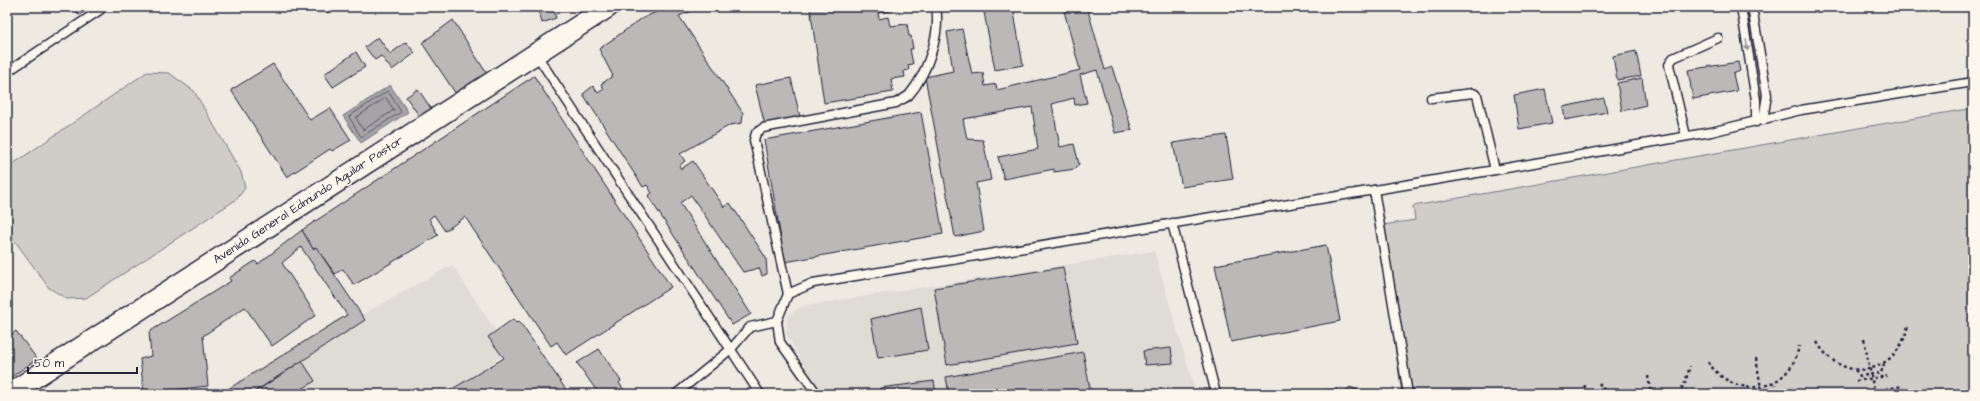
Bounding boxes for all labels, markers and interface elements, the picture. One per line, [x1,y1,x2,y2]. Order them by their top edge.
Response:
one-way arrow [1745,39,1751,52]
street label: Avenida General Edmundo Aguilar Pastor [210,132,407,269]
scale bar [28,349,137,375]
text: 50 m [34,355,65,372]

